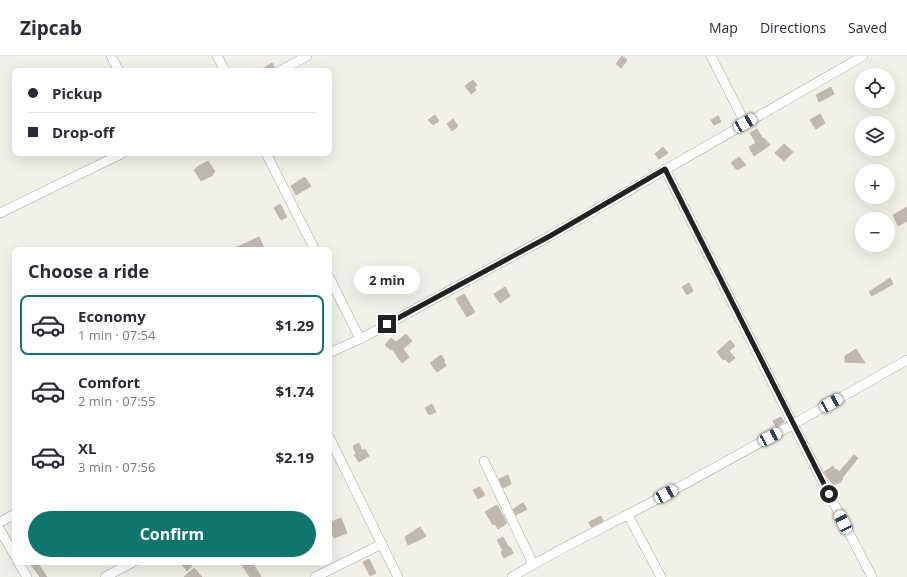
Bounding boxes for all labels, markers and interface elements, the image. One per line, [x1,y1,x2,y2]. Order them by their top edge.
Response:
text: Zipcab [20,15,82,41]
text: Map [709,18,738,37]
text: Directions [760,18,826,37]
text: Saved [848,18,887,37]
map controls [855,68,895,252]
button: locate [855,68,895,108]
text: Pickup [52,83,102,103]
car [732,112,758,134]
button: layers [855,116,895,156]
text: Drop-off [52,122,114,142]
button: + [855,164,895,204]
button: − [855,212,895,252]
text: Choose a ride [28,259,149,283]
callout: 2 min [354,266,420,294]
text: 2 min [369,271,405,289]
text: Economy [78,306,146,326]
icon: car [30,307,66,343]
text: $1.29 [275,315,314,335]
route end [378,315,396,333]
text: 1 min · 07:54 [78,326,155,344]
text: Comfort [78,372,140,392]
icon: car [30,373,66,409]
text: $1.74 [275,381,314,401]
text: 2 min · 07:55 [78,392,155,410]
car [818,392,844,414]
car [757,426,783,448]
text: XL [78,438,96,458]
icon: car [30,439,66,475]
text: $2.19 [275,447,314,467]
text: 3 min · 07:56 [78,458,155,476]
car [653,483,679,505]
route start [820,485,838,503]
car [832,509,854,535]
button: Confirm [28,511,316,557]

